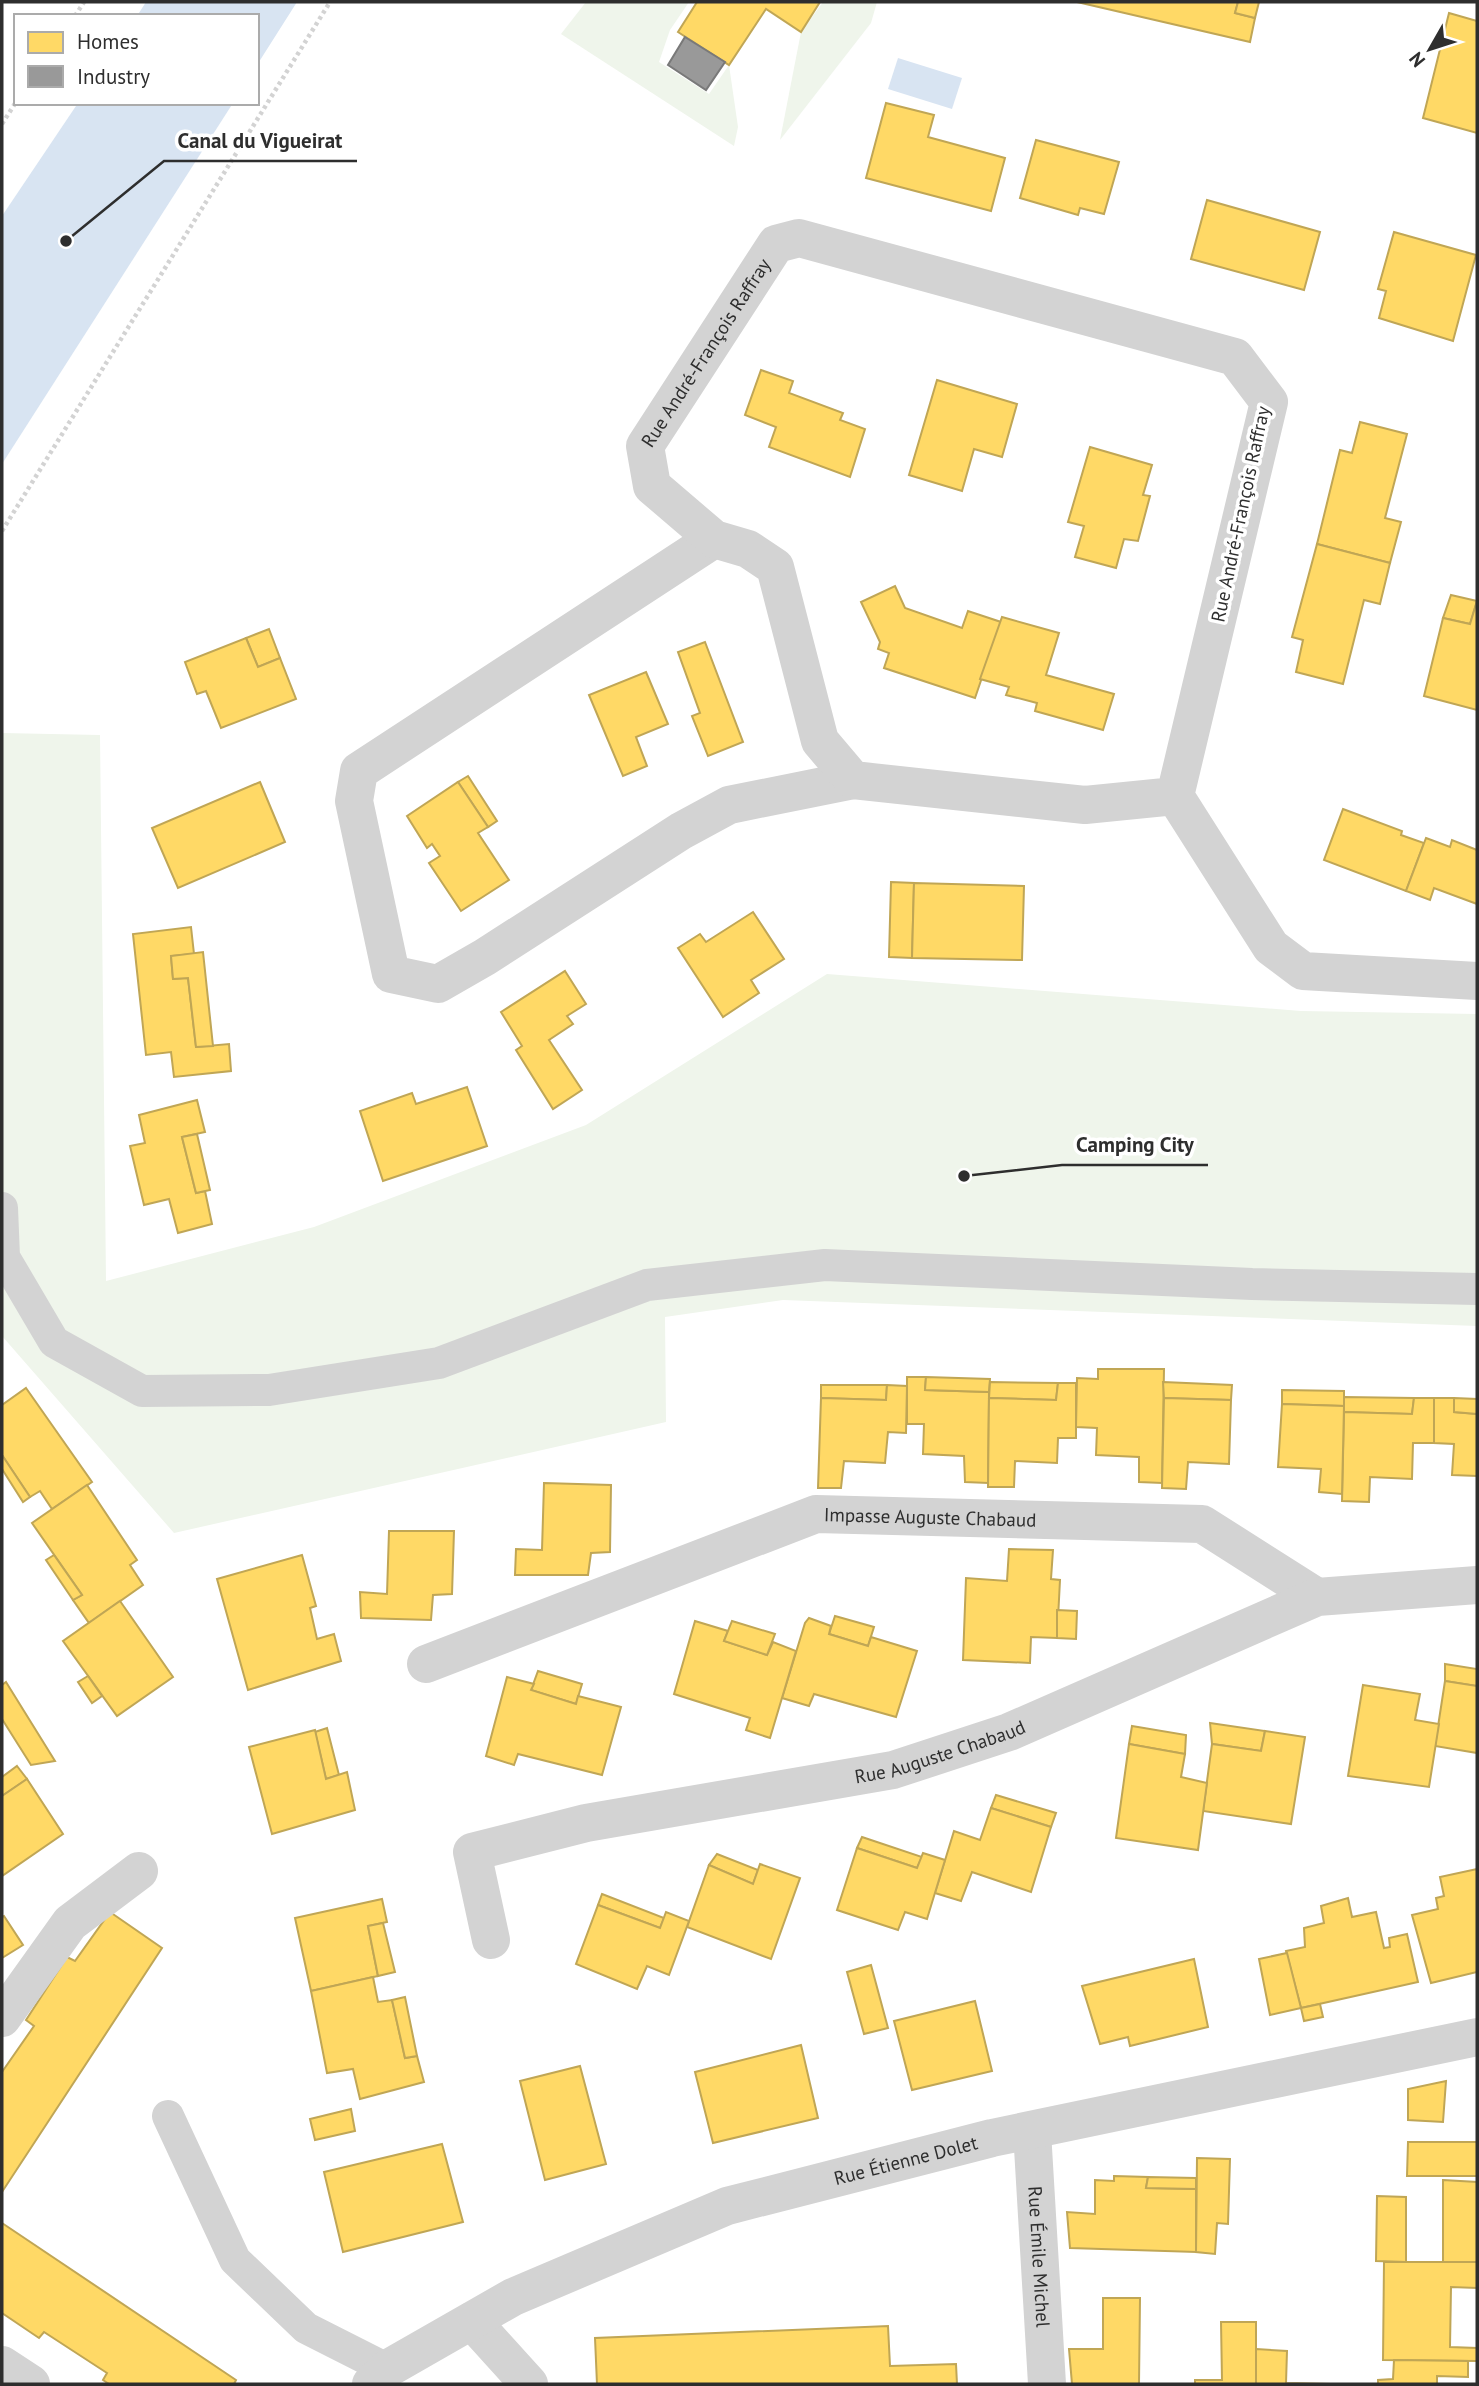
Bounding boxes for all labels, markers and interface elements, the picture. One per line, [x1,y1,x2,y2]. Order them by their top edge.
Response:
legend [14,14,259,105]
north arrow [1395,14,1465,84]
text: Homes [77,28,139,55]
text: N [1404,47,1430,72]
text: Industry [77,63,150,90]
callout: Canal du Vigueirat [164,119,357,161]
text: Canal du Vigueirat [178,127,343,154]
street label: Rue André-François Raffray [636,254,776,452]
street label: Rue André-François Raffray [1205,404,1275,624]
callout: Camping City [1062,1123,1208,1165]
text: Camping City [1076,1131,1195,1158]
street label: Impasse Auguste Chabaud [824,1502,1037,1532]
street label: Rue Auguste Chabaud [853,1714,1029,1788]
street label: Rue Étienne Dolet [831,2130,980,2190]
street label: Rue Émile Michel [1023,2185,1056,2329]

